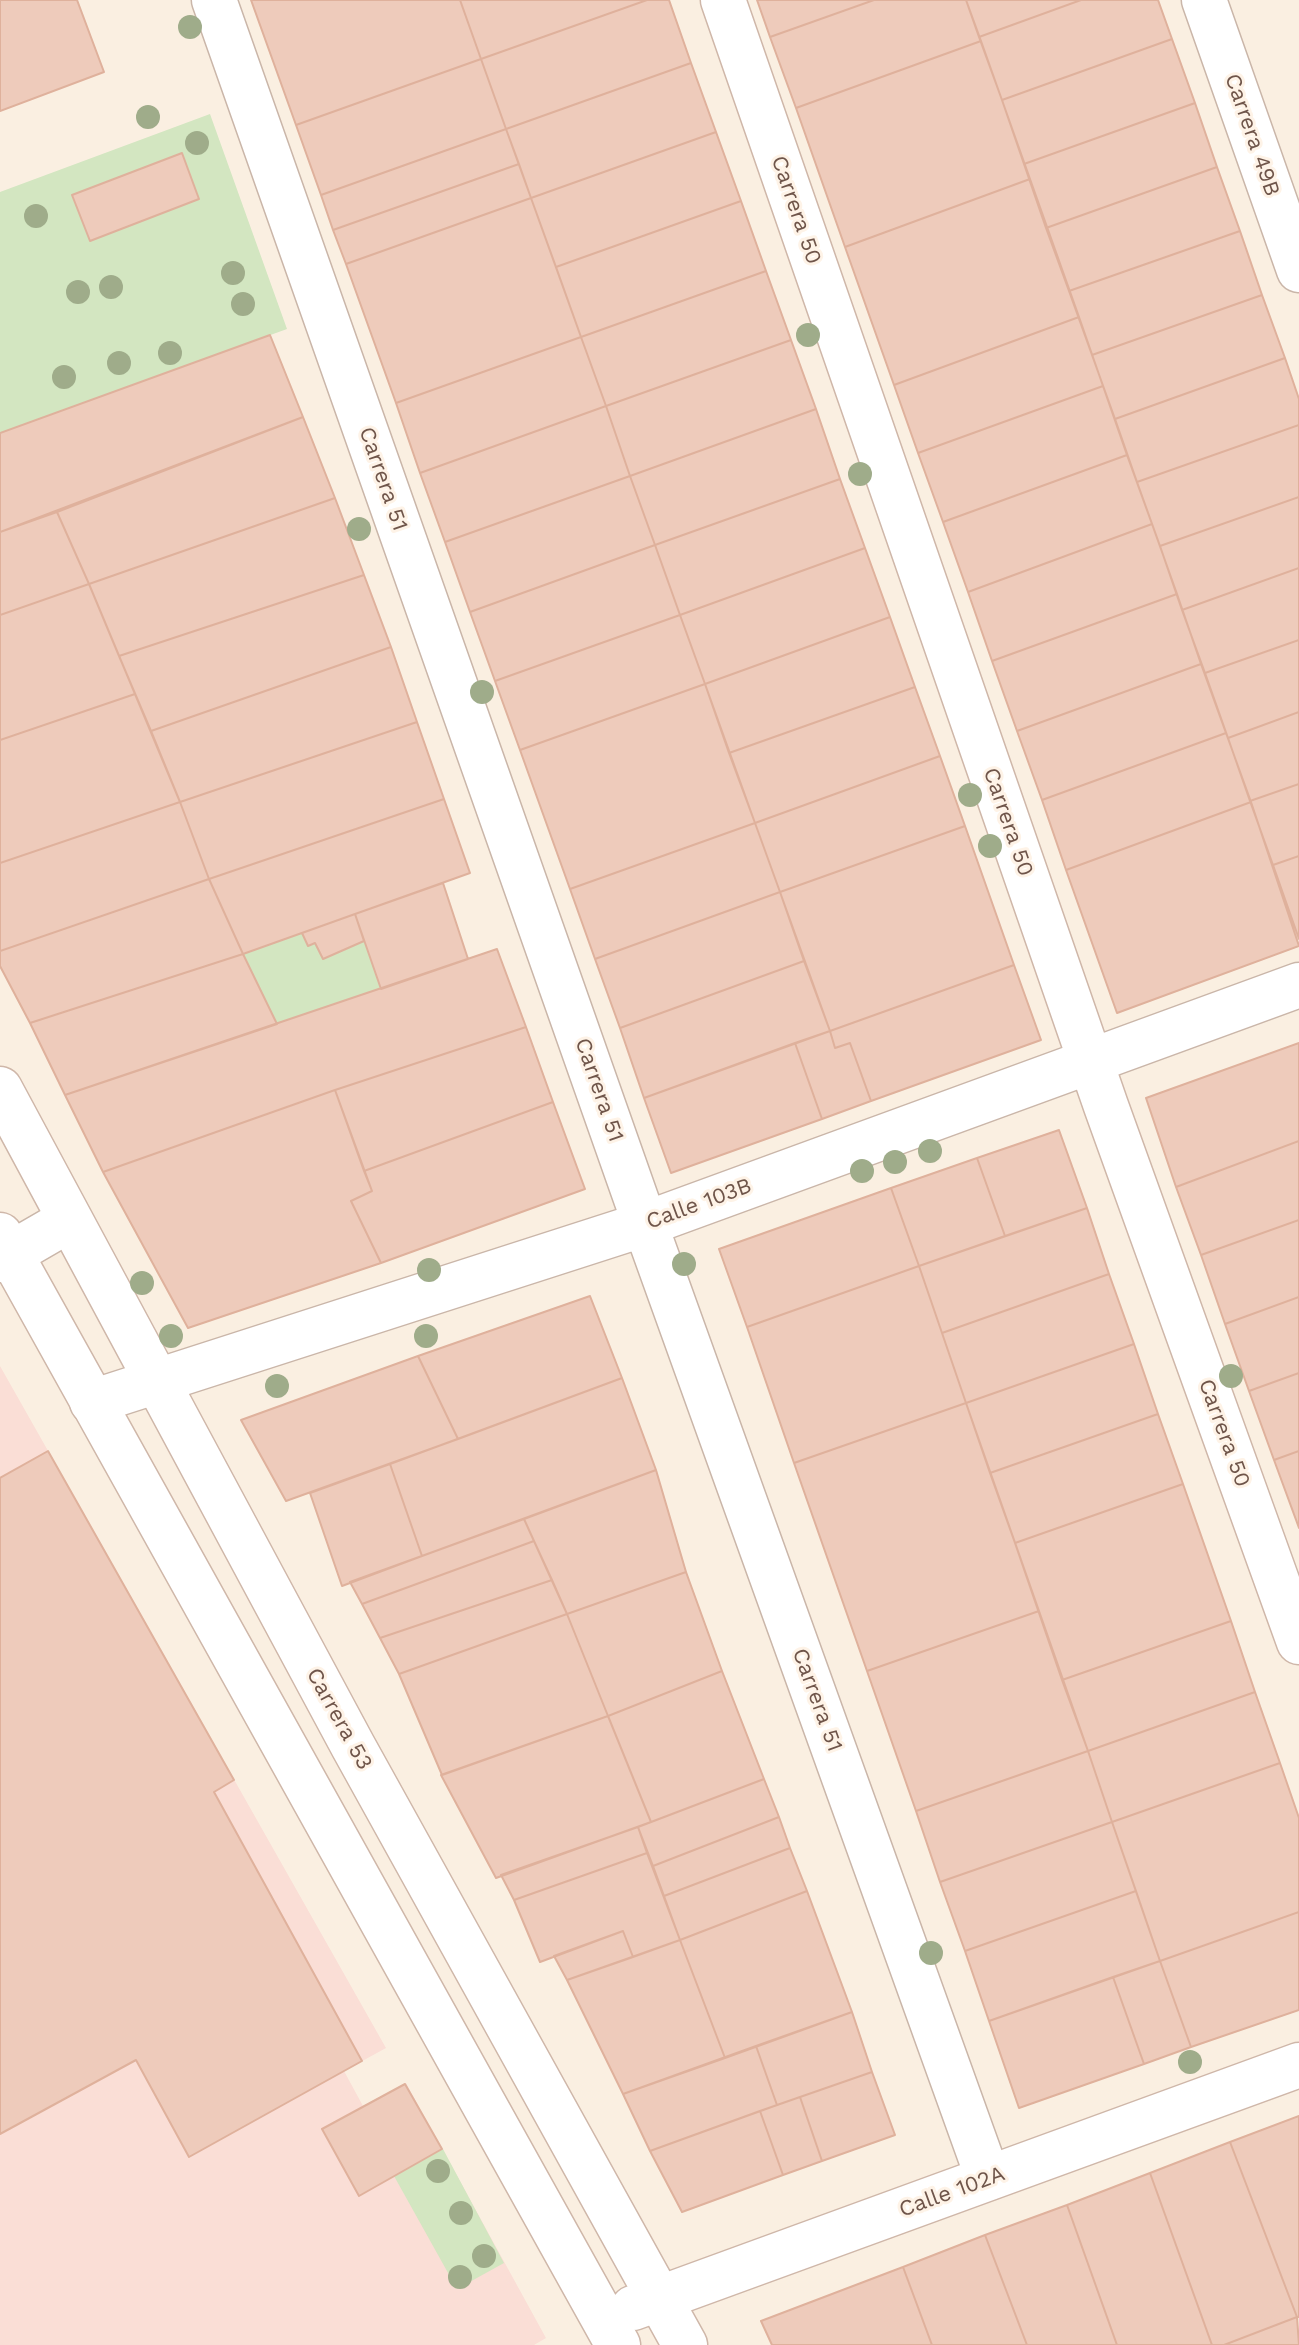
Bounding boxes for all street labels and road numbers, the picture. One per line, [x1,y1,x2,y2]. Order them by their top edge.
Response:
street label: Carrera 49B [1219,70,1285,200]
street label: Carrera 50 [765,152,827,268]
street label: Carrera 51 [353,424,413,534]
street label: Carrera 50 [977,764,1039,880]
street label: Carrera 51 [569,1035,629,1145]
street label: Calle 103B [643,1173,755,1235]
street label: Carrera 50 [1192,1375,1256,1491]
street label: Carrera 51 [786,1645,848,1755]
street label: Carrera 53 [300,1664,378,1774]
street label: Calle 102A [895,2161,1009,2223]

